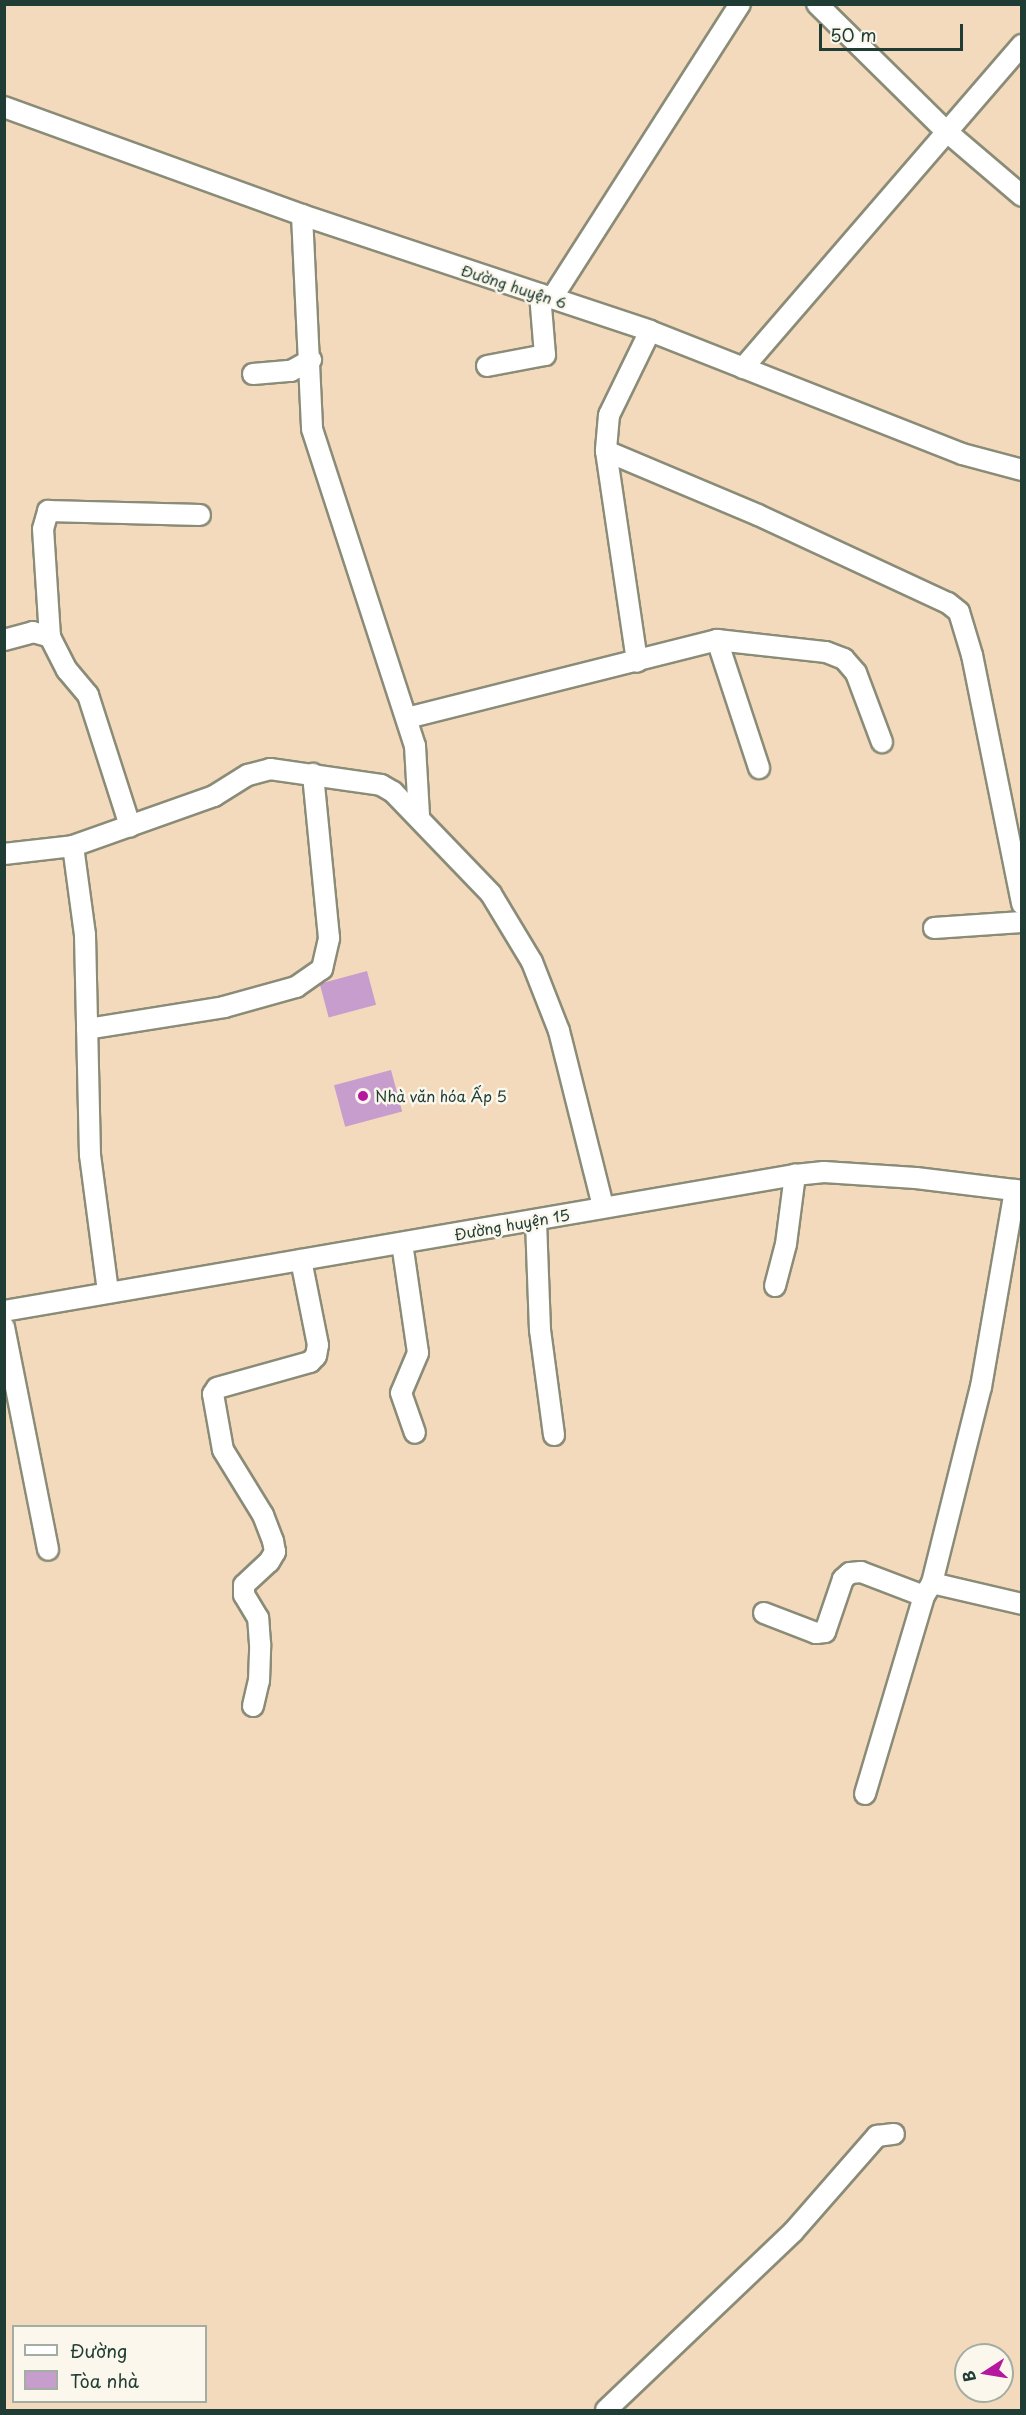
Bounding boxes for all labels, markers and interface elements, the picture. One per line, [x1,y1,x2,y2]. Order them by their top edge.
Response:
scale bar [822,12,966,50]
text: 50 m [830,21,877,48]
street label: Đường huyện 6 [458,260,570,312]
place label: Nhà văn hóa Ấp 5 [375,1087,506,1105]
marker: Nhà văn hóa Ấp 5 [356,1089,370,1103]
street label: Đường huyện 15 [453,1205,571,1243]
legend [12,2325,207,2403]
text: Đường [70,2337,127,2364]
north arrow [954,2343,1014,2403]
text: Tòa nhà [70,2367,139,2394]
text: B [955,2368,981,2384]

